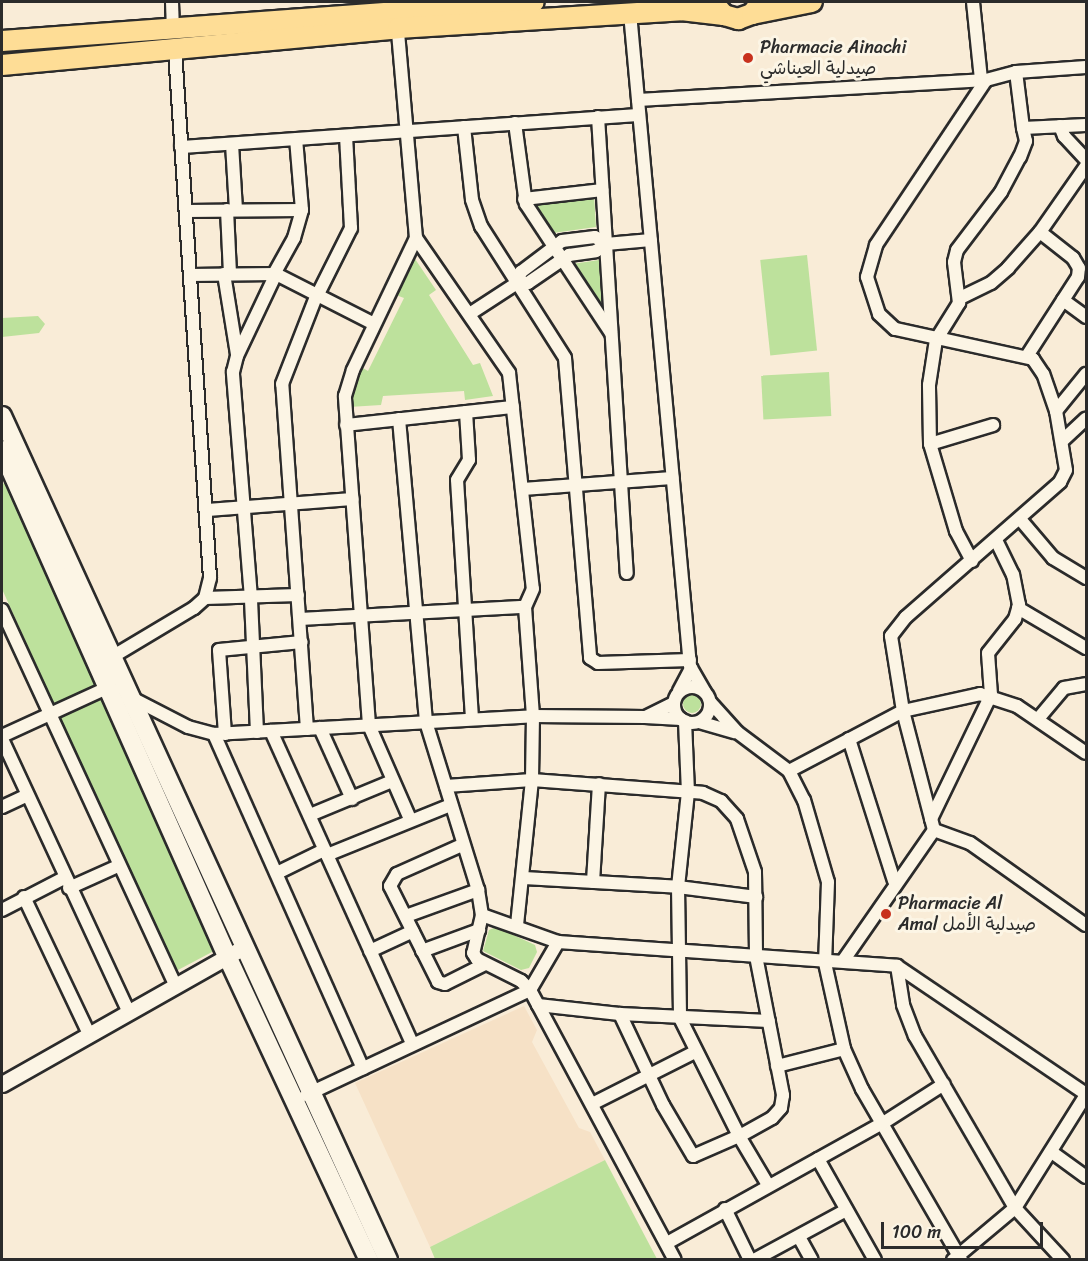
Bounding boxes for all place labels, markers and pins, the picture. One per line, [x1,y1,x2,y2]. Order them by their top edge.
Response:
place label: Pharmacie Ainachi صيدلية العيناشي [760,37,906,80]
marker: Pharmacie Ainachi صيدلية العيناشي [741,51,755,65]
place label: Pharmacie Al Amal صيدلية الأمل [898,893,1036,936]
marker: Pharmacie Al Amal صيدلية الأمل [879,907,893,921]

